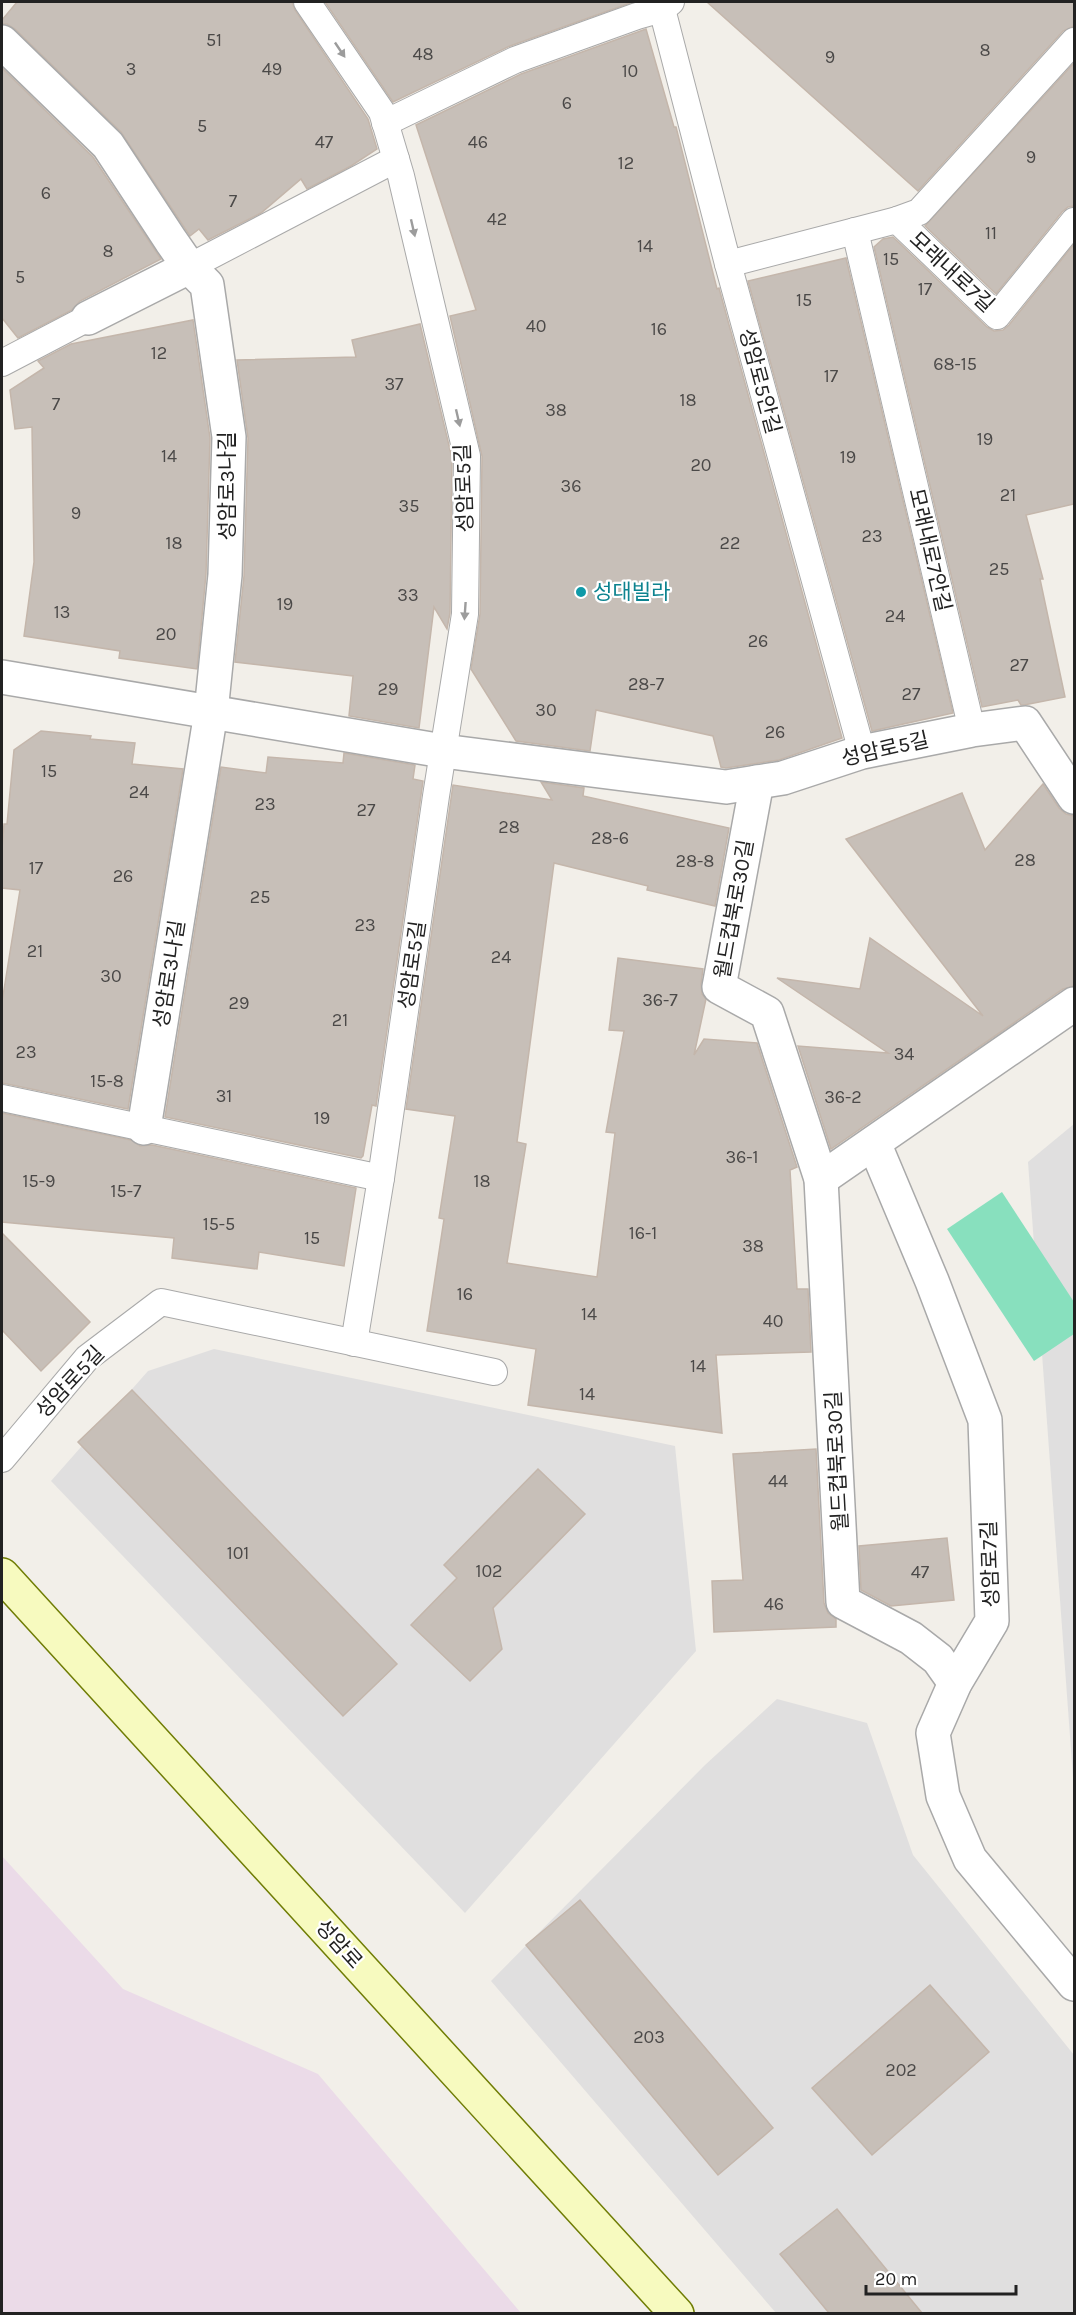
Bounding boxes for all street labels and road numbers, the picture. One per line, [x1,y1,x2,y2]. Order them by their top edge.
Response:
street label: 모래내로7길 [905,227,999,317]
street label: 성암로5안길 [734,326,786,436]
street label: 성암로3나길 [215,431,239,541]
street label: 성암로5길 [450,443,478,533]
street label: 모래내로7안길 [904,486,956,614]
street label: 성암로5길 [839,727,931,771]
street label: 월드컵북로30길 [710,838,758,980]
street label: 성암로3나길 [149,918,189,1030]
street label: 성암로5길 [394,919,430,1011]
street label: 성암로5길 [31,1341,109,1423]
street label: 월드컵북로30길 [821,1390,853,1532]
street label: 성암로7길 [976,1520,1004,1608]
street label: 성암로 [311,1914,367,1974]

